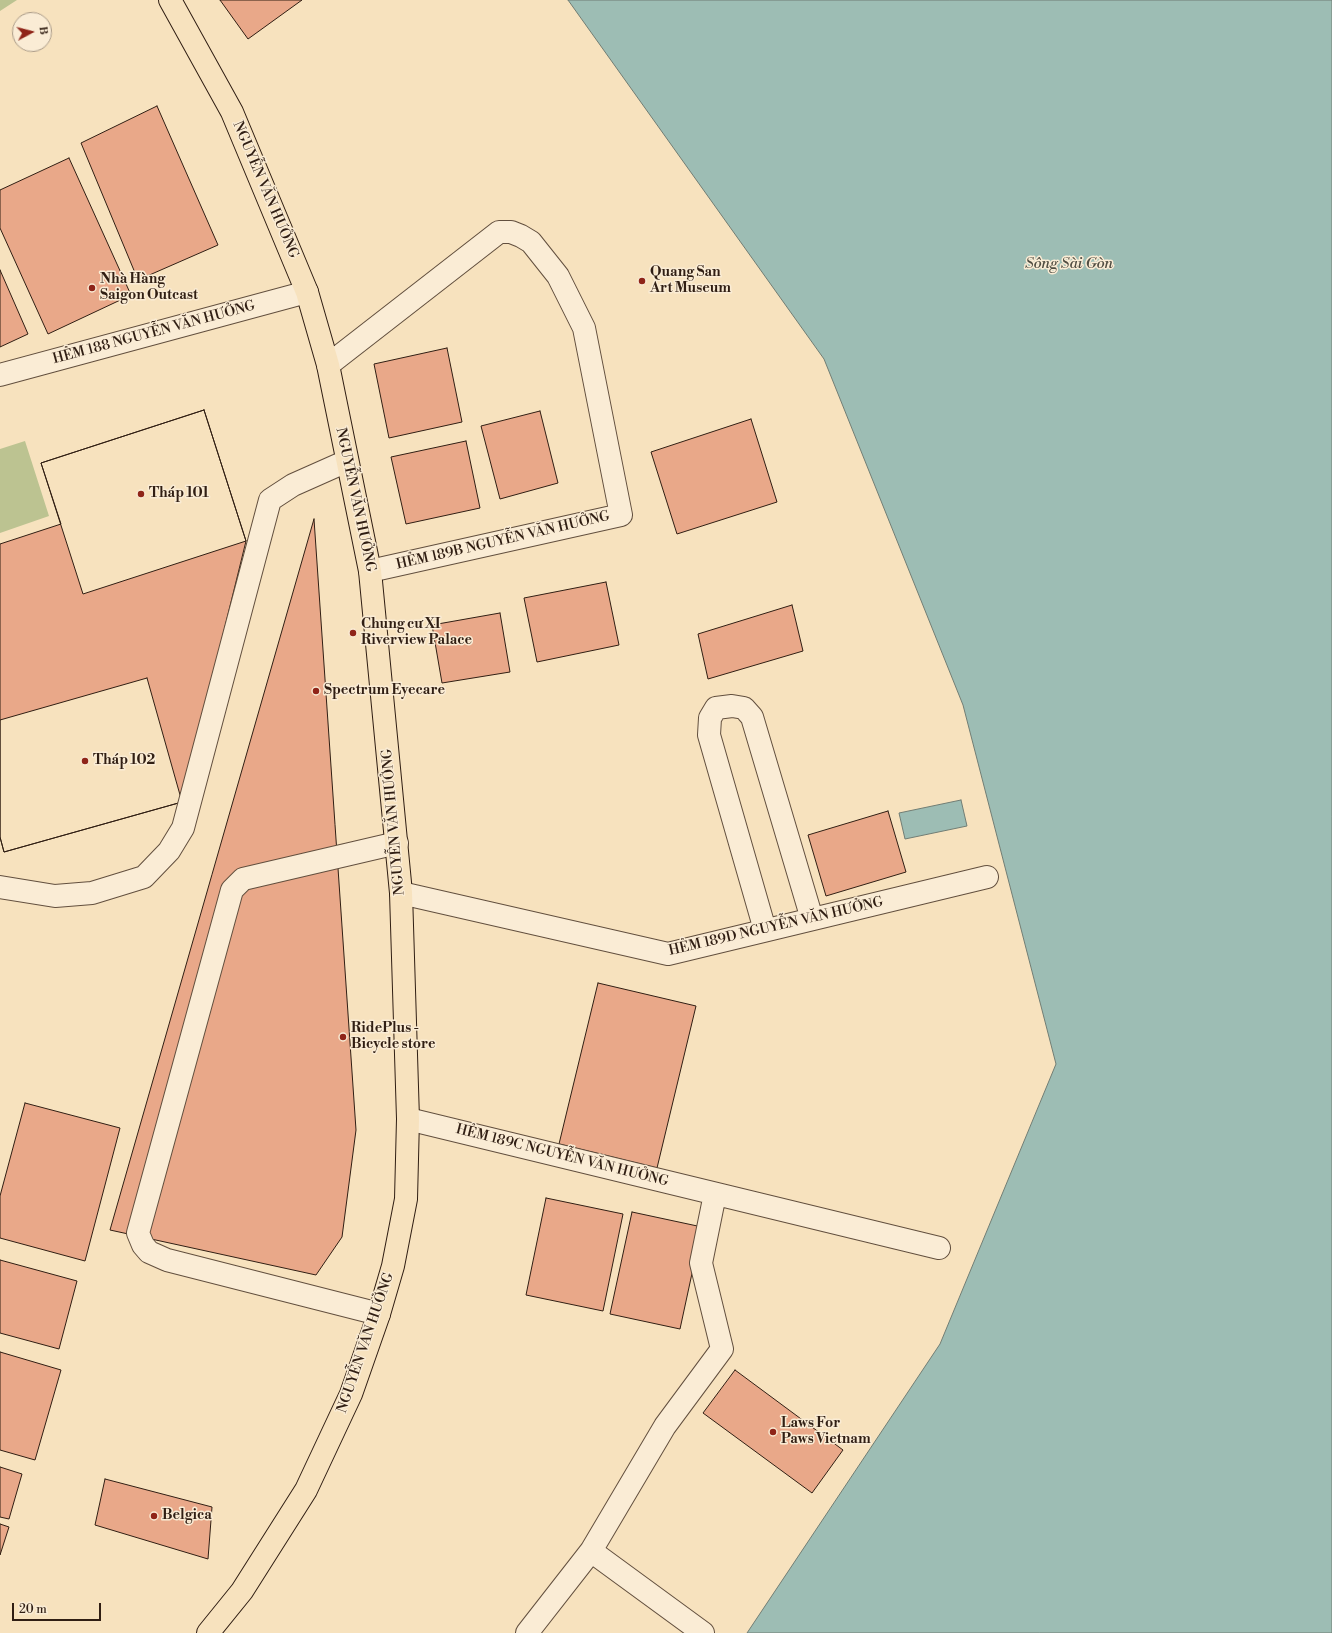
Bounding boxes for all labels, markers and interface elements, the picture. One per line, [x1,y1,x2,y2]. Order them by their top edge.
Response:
north arrow [12,12,52,52]
text: B [35,26,50,36]
street label: NGUYỄN VĂN HƯỞNG [229,119,301,261]
water label: Sông Sài Gòn [1025,255,1113,273]
place label: Quang San Art Museum [650,265,731,298]
place label: Nhà Hàng Saigon Outcast [100,272,198,304]
marker: Quang San Art Museum [637,276,647,286]
marker: Nhà Hàng Saigon Outcast [87,283,97,293]
street label: HẺM 188 NGUYỄN VĂN HƯỞNG [51,298,257,368]
street label: NGUYỄN VĂN HƯỞNG [331,426,379,574]
place label: Tháp 101 [149,486,209,502]
marker: Tháp 101 [136,489,146,499]
street label: HẺM 189B NGUYỄN VĂN HƯỞNG [395,508,611,574]
place label: Chung cư XI Riverview Palace [361,617,472,650]
marker: Chung cư XI Riverview Palace [348,628,358,638]
place label: Spectrum Eyecare [324,683,445,699]
marker: Spectrum Eyecare [311,686,321,696]
street label: NGUYỄN VĂN HƯỞNG [379,748,409,896]
place label: Tháp 102 [93,753,155,769]
marker: Tháp 102 [80,756,90,766]
street label: HẺM 189D NGUYỄN VĂN HƯỞNG [667,894,885,960]
place label: RidePlus - Bicycle store [351,1021,435,1054]
marker: RidePlus - Bicycle store [338,1032,348,1042]
street label: HẺM 189C NGUYỄN VĂN HƯỞNG [454,1121,670,1191]
street label: NGUYỄN VĂN HƯỞNG [334,1271,398,1415]
place label: Laws For Paws Vietnam [781,1416,871,1448]
marker: Laws For Paws Vietnam [768,1427,778,1437]
place label: Belgica [162,1508,212,1524]
marker: Belgica [149,1511,159,1521]
scale bar [14,1595,103,1621]
text: 20 m [19,1602,47,1617]

